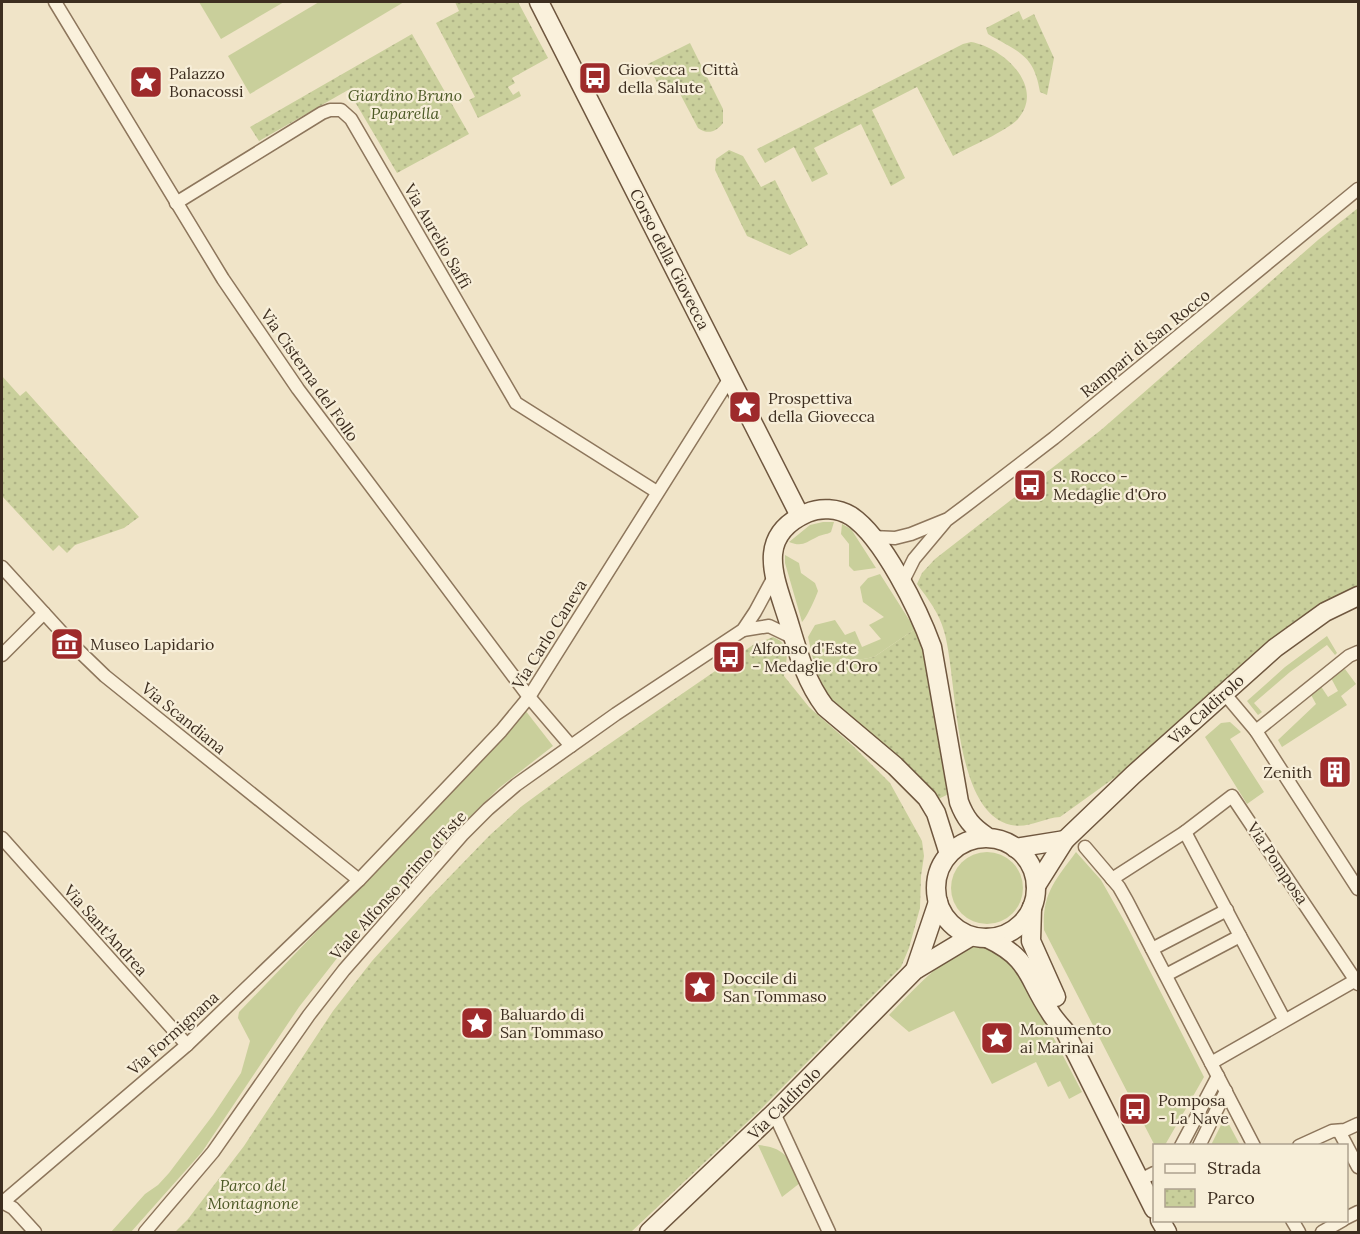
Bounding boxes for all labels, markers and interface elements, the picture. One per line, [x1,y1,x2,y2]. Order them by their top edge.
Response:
place label: Giovecca - Città della Salute [618,59,739,97]
bus stop icon: Giovecca - Città della Salute [577,60,613,96]
place label: Palazzo Bonacossi [169,63,243,101]
place icon: Palazzo Bonacossi [128,64,164,100]
park label: Giardino Bruno Paparella [348,85,462,123]
street label: Via Aurelio Saffi [399,179,476,292]
street label: Corso della Giovecca [626,185,714,333]
street label: Rampari di San Rocco [1076,285,1214,401]
street label: Via Cisterna del Follo [256,304,363,445]
place label: Prospettiva della Giovecca [768,388,875,426]
place icon: Prospettiva della Giovecca [727,389,763,425]
place label: S. Rocco - Medaglie d'Oro [1053,466,1167,504]
bus stop icon: S. Rocco - Medaglie d'Oro [1012,467,1048,503]
street label: Via Carlo Caneva [507,576,591,693]
museum icon: Museo Lapidario [49,626,85,662]
place label: Museo Lapidario [90,634,214,654]
place label: Alfonso d'Este - Medaglie d'Oro [751,638,878,676]
bus stop icon: Alfonso d'Este - Medaglie d'Oro [711,639,747,675]
street label: Via Caldirolo [1163,670,1248,749]
street label: Via Scandiana [137,677,230,758]
building icon: Zenith [1317,754,1353,790]
place label: Zenith [1263,762,1312,782]
street label: Viale Alfonso primo d'Este [325,806,471,964]
street label: Via Pomposa [1243,817,1313,908]
street label: Via Sant'Andrea [59,880,152,980]
place label: Doccile di San Tommaso [723,968,827,1006]
place icon: Doccile di San Tommaso [682,969,718,1005]
street label: Via Formignana [123,987,223,1080]
place label: Baluardo di San Tommaso [500,1004,604,1042]
place icon: Baluardo di San Tommaso [459,1005,495,1041]
place label: Monumento ai Marinai [1020,1019,1111,1057]
place icon: Monumento ai Marinai [979,1020,1015,1056]
street label: Via Caldirolo [743,1062,825,1144]
place label: Pomposa - La Nave [1158,1090,1229,1128]
bus stop icon: Pomposa - La Nave [1117,1091,1153,1127]
legend [1153,1144,1348,1222]
text: Strada [1207,1156,1261,1179]
park label: Parco del Montagnone [207,1175,299,1213]
text: Parco [1207,1186,1255,1209]

